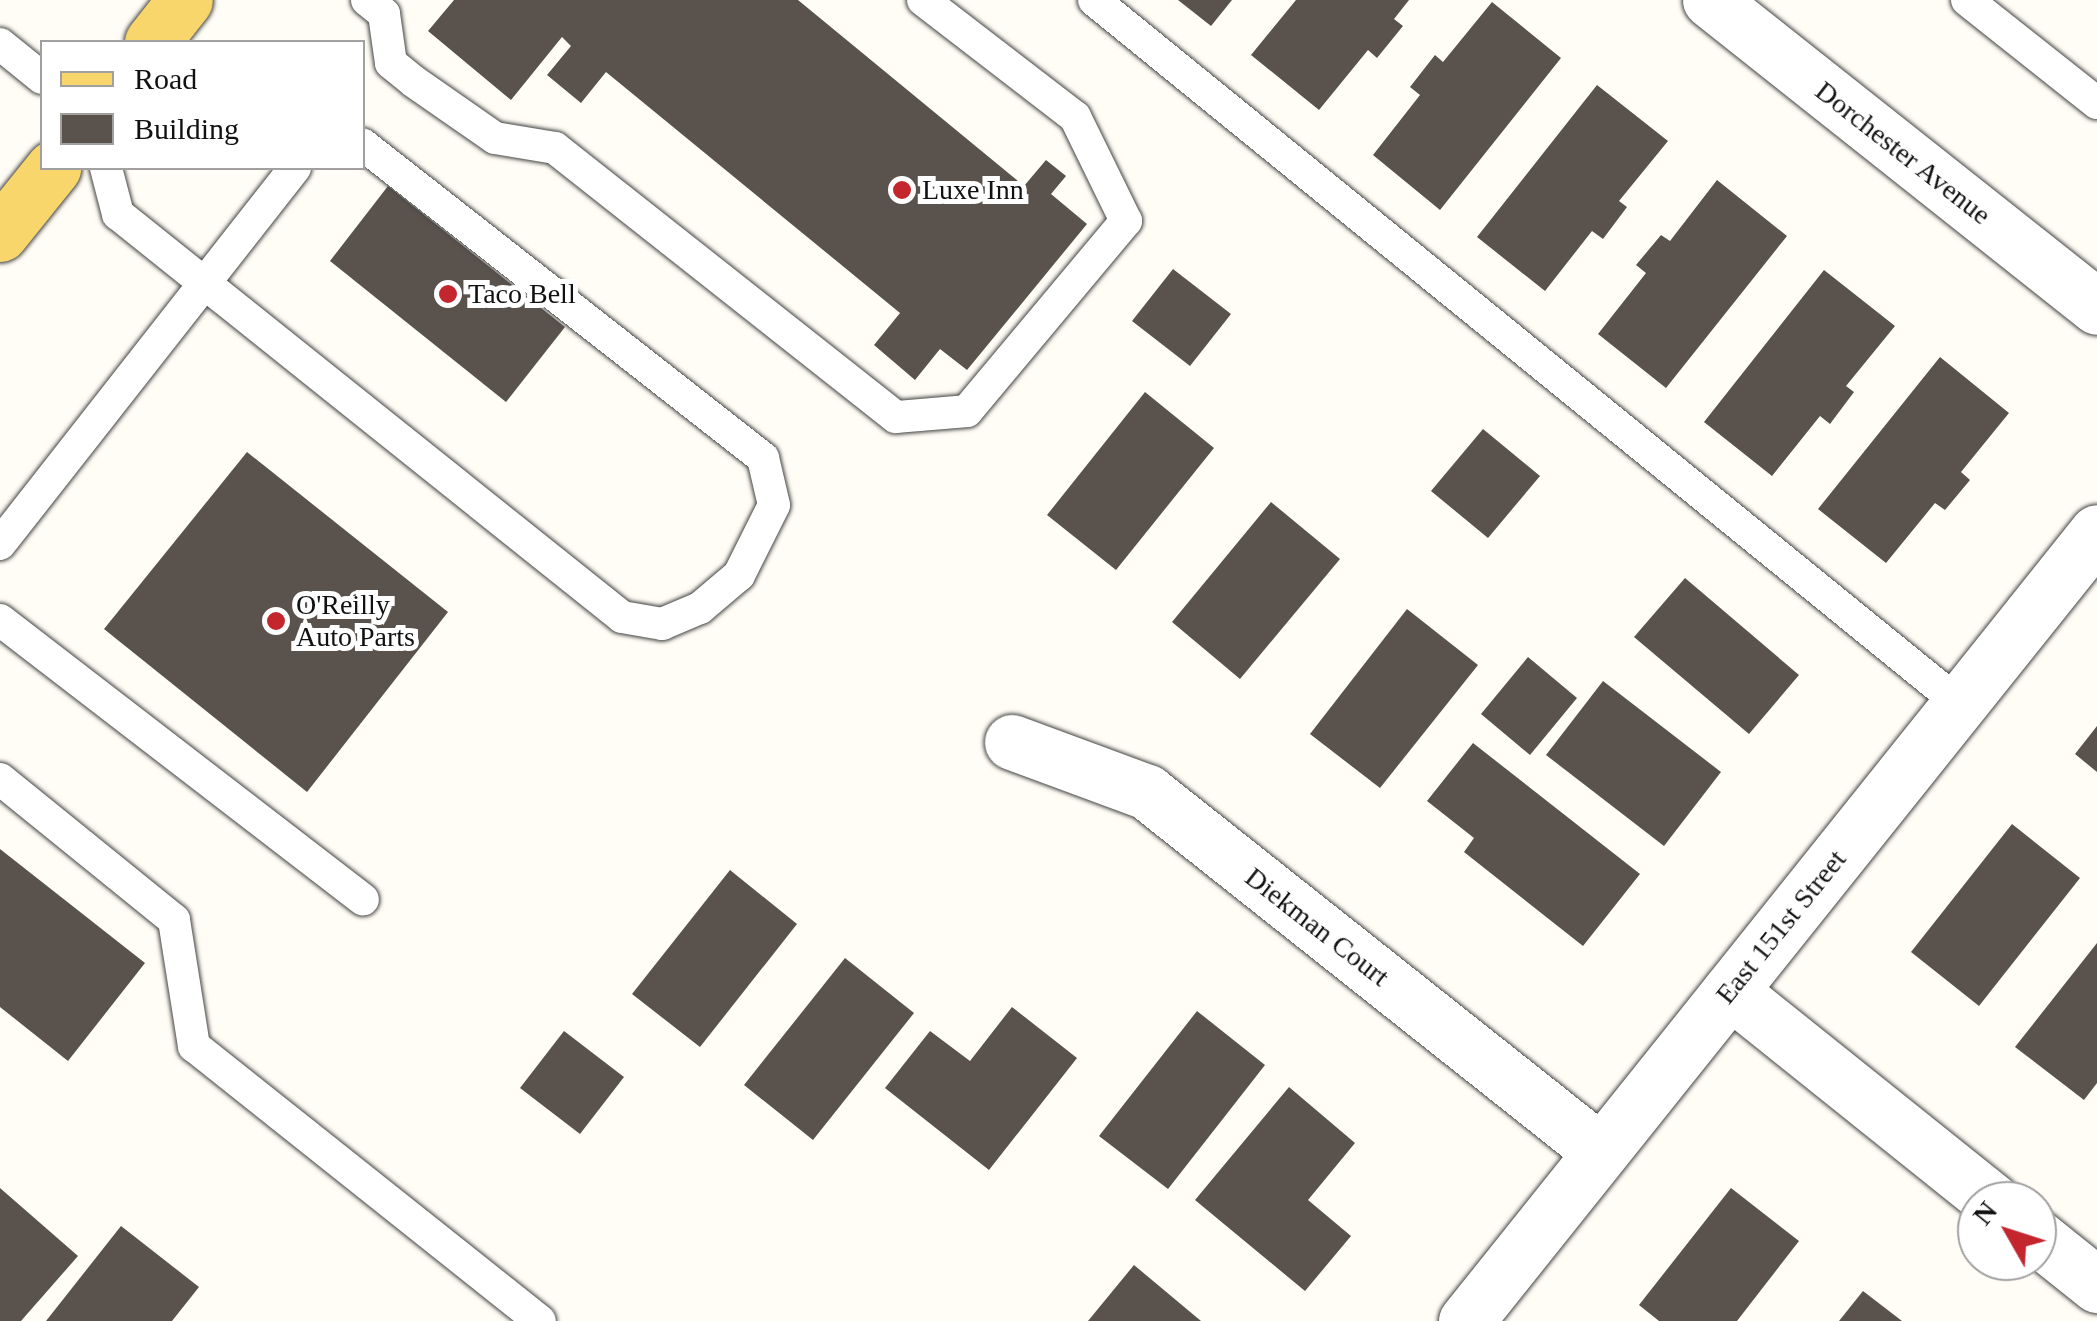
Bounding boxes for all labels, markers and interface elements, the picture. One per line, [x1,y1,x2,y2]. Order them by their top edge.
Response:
legend [40,40,365,170]
text: Road [134,62,197,95]
street label: Dorchester Avenue [1808,74,1998,232]
text: Building [134,112,239,145]
place label: Luxe Inn [922,173,1024,207]
marker: Luxe Inn [891,179,913,201]
place label: Taco Bell [468,277,576,311]
marker: Taco Bell [437,283,459,305]
place label: O'Reilly Auto Parts [296,588,415,654]
marker: O'Reilly Auto Parts [265,610,287,632]
street label: East 151st Street [1709,843,1853,1011]
street label: Diekman Court [1238,860,1396,994]
north arrow [1957,1181,2057,1281]
text: N [1966,1195,2003,1231]

